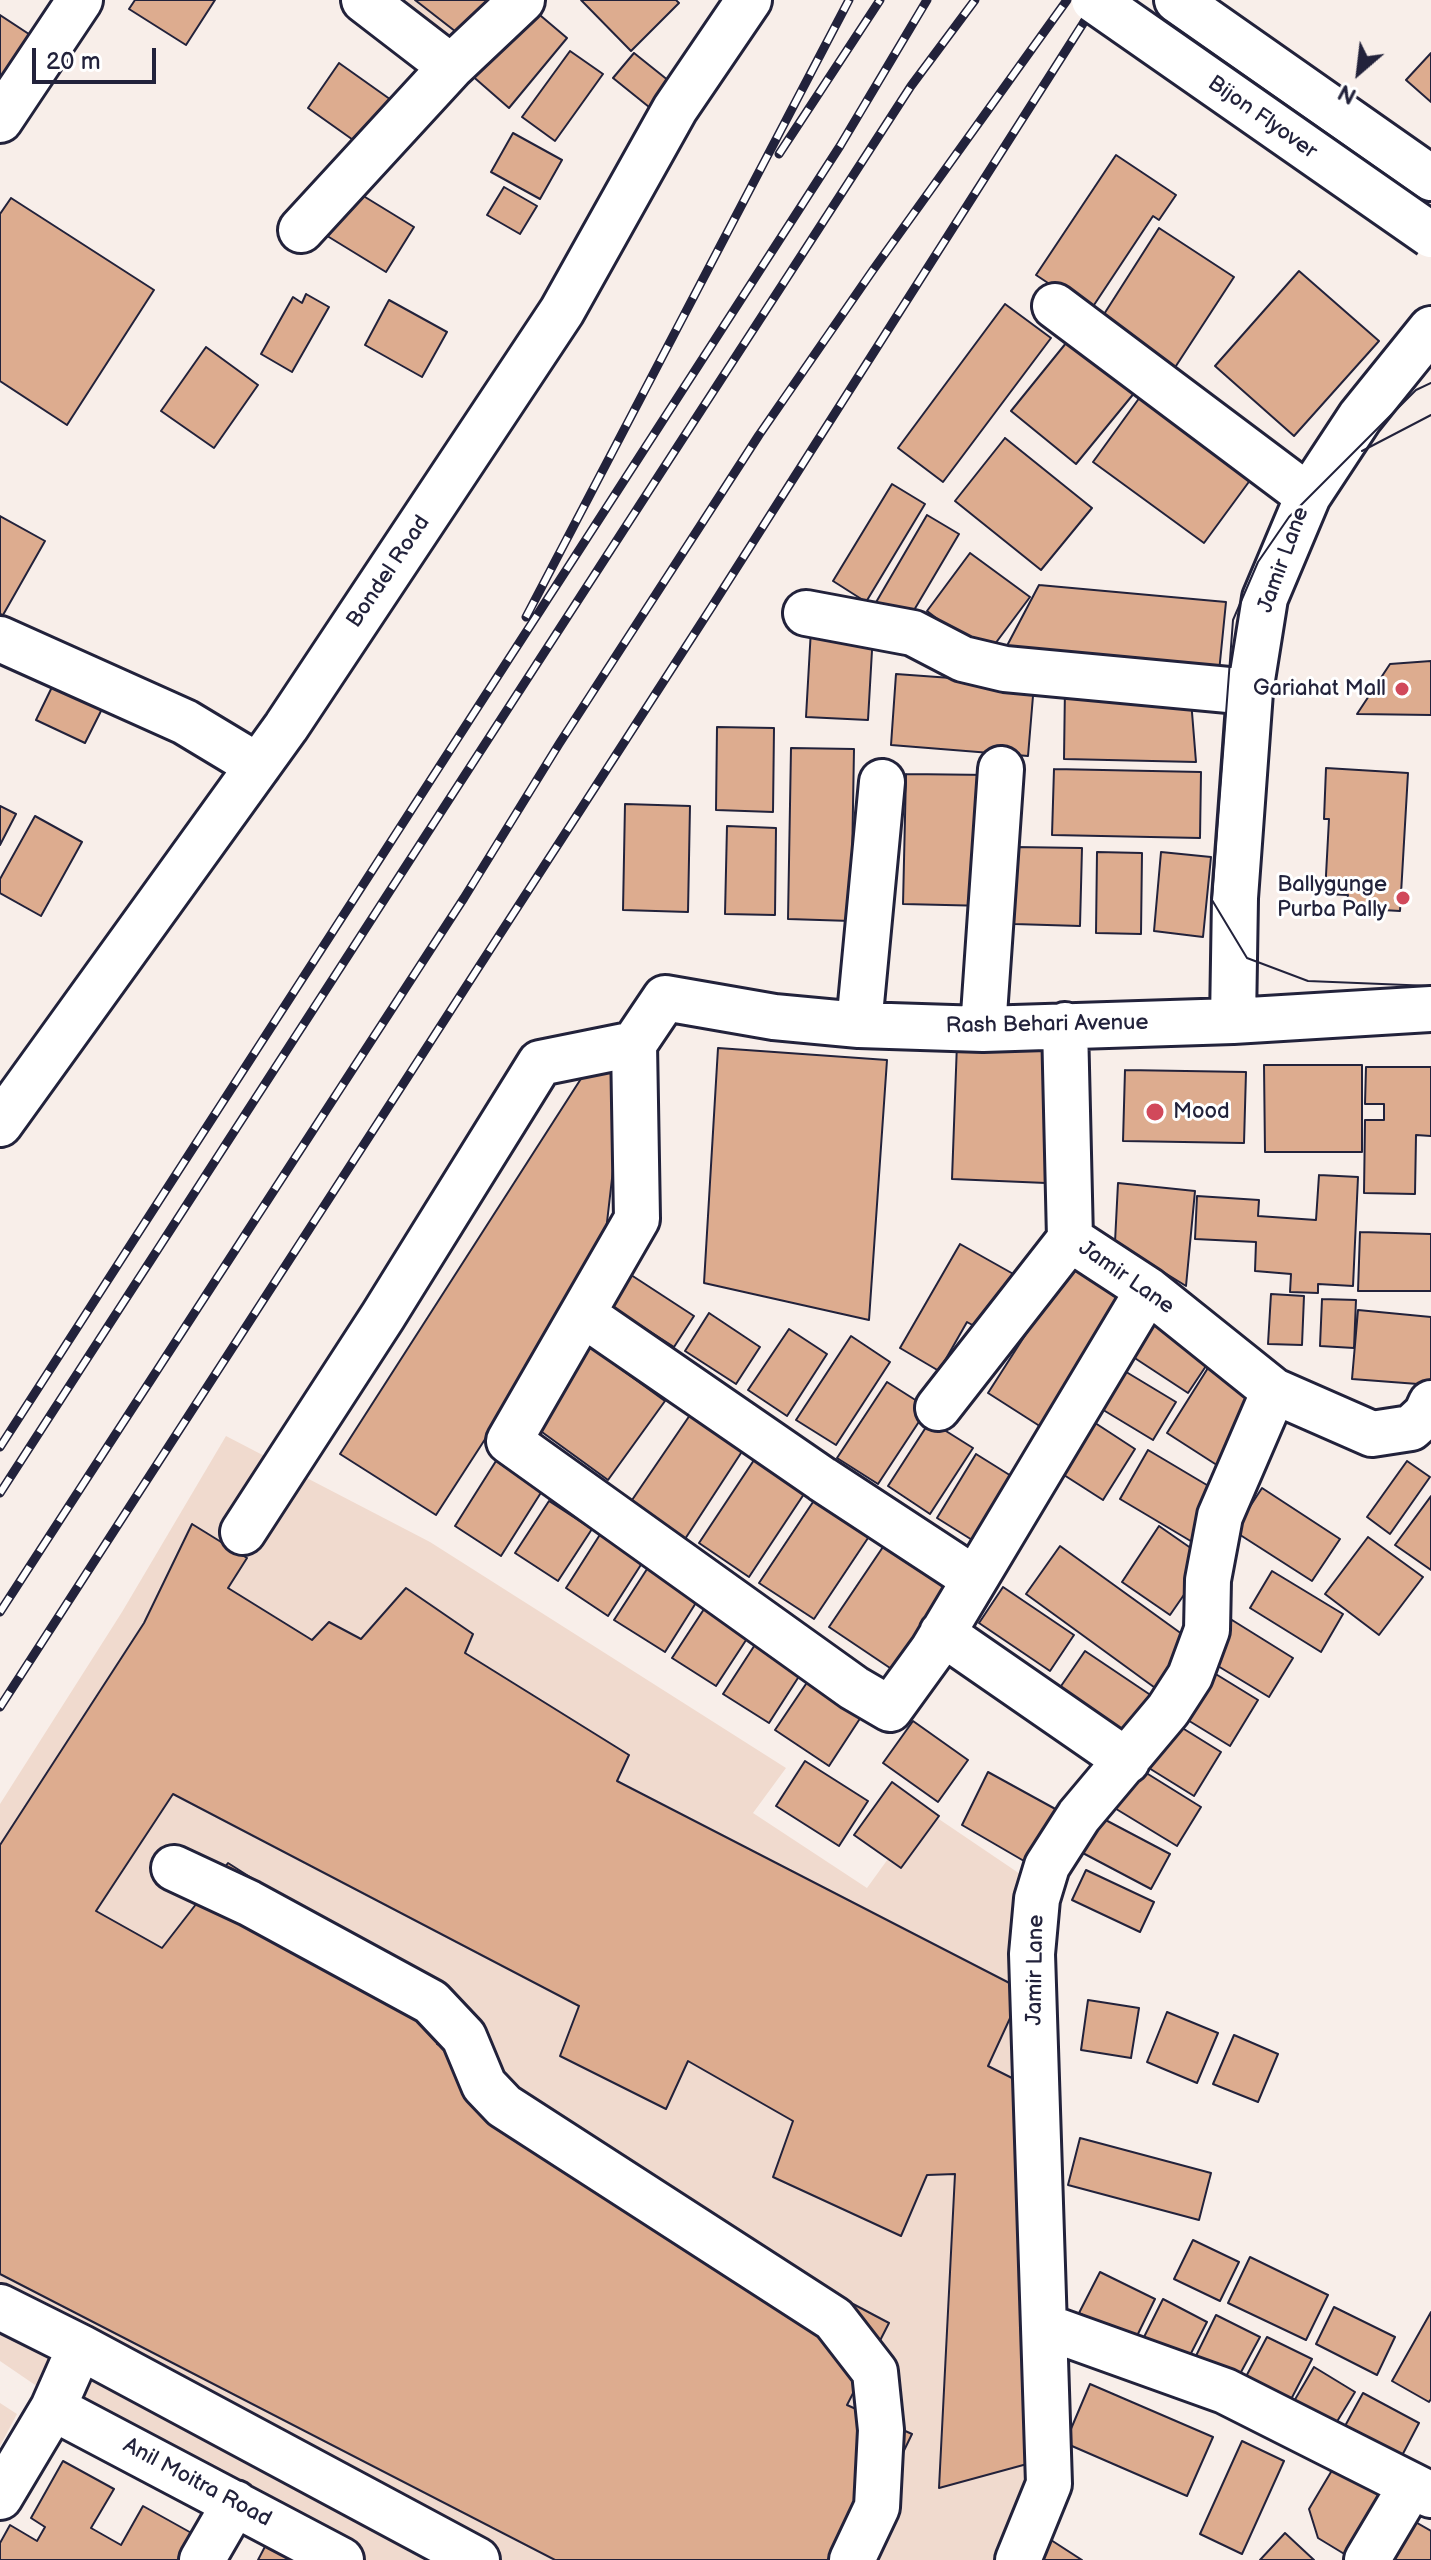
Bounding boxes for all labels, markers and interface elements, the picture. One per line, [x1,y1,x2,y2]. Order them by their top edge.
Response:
scale bar [36,32,160,82]
north arrow [1319,32,1399,112]
text: 20 m [46,47,101,76]
street label: Bijon Flyover [1202,71,1322,165]
text: N [1334,78,1361,109]
street label: Jamir Lane [1253,504,1315,616]
street label: Bondel Road [342,511,436,633]
place label: Gariahat Mall [1253,676,1386,702]
marker: Gariahat Mall [1393,680,1411,698]
place label: Ballygunge Purba Pally [1277,872,1387,924]
marker: Ballygunge Purba Pally [1394,889,1412,907]
street label: Rash Behari Avenue [945,1010,1149,1040]
place label: Mood [1173,1099,1230,1125]
marker: Mood [1144,1101,1166,1123]
street label: Jamir Lane [1073,1235,1179,1321]
street label: Jamir Lane [1022,1914,1050,2026]
street label: Anil Moitra Road [118,2433,276,2533]

